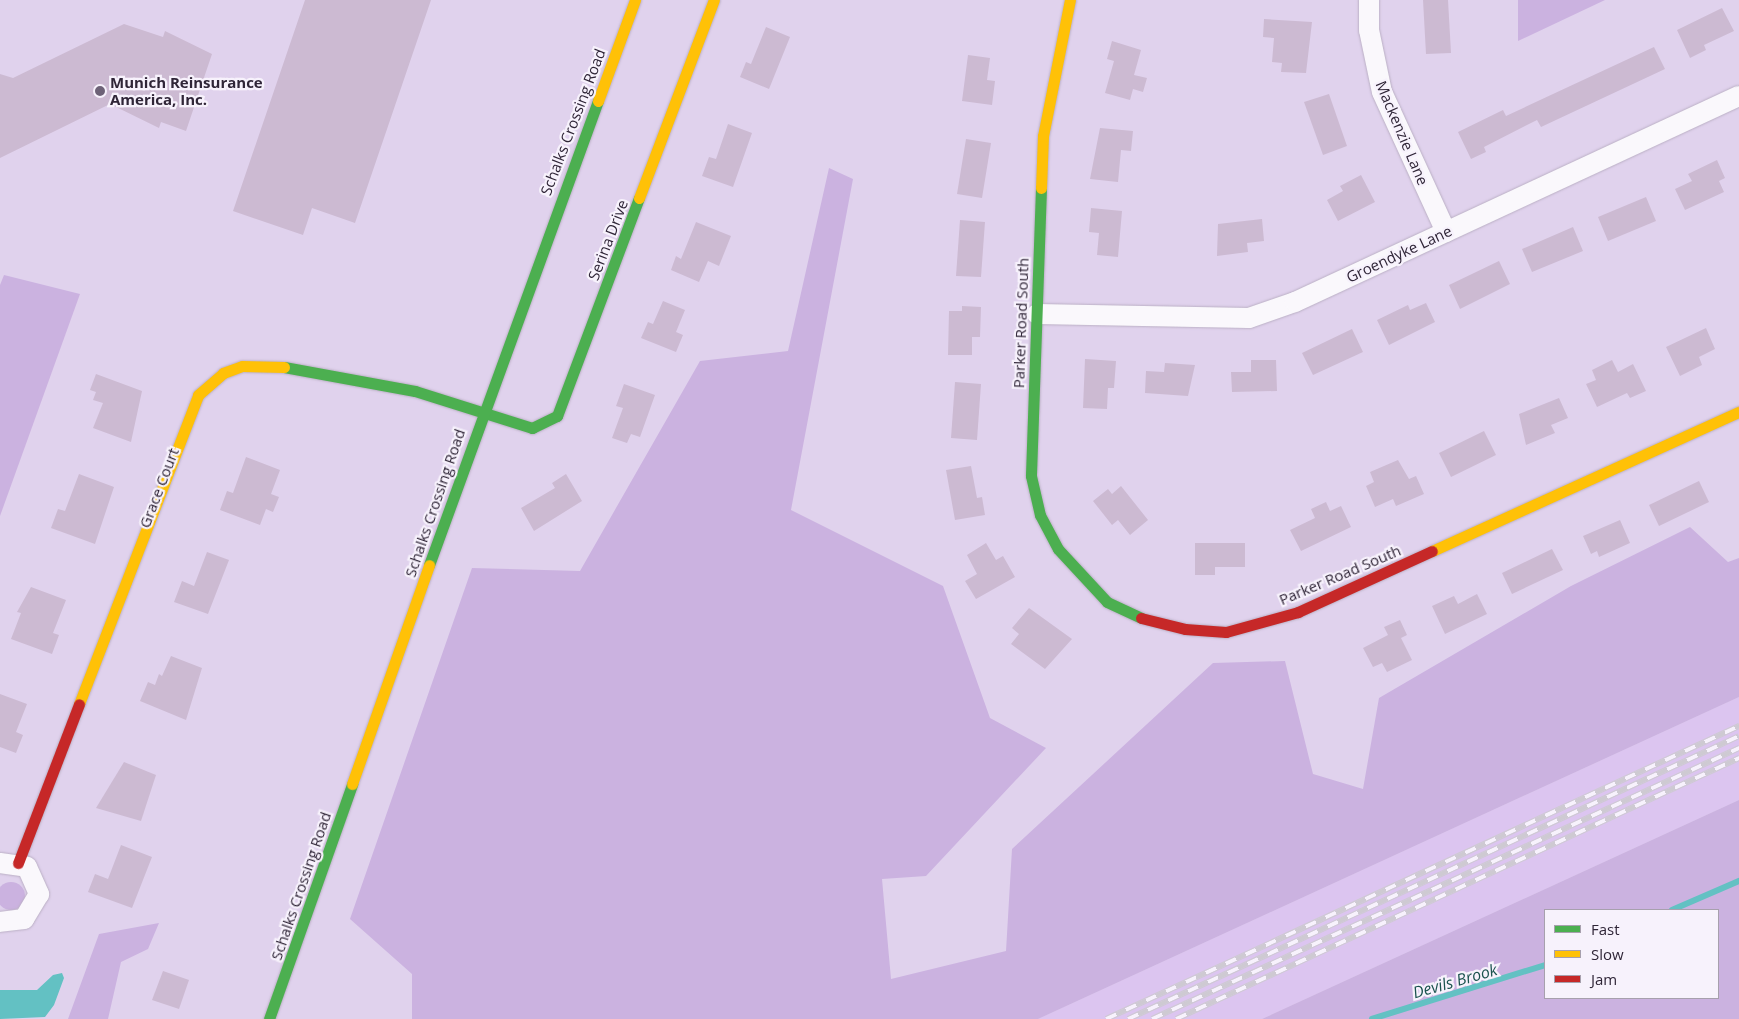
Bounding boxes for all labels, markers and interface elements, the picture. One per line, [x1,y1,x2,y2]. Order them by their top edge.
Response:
street label: Schalks Crossing Road [537,46,609,198]
place label: Munich Reinsurance America, Inc. [110,73,263,108]
street label: Mackenzie Lane [1372,78,1432,188]
marker: Munich Reinsurance America, Inc. [94,85,106,97]
street label: Serina Drive [584,197,632,283]
street label: Groendyke Lane [1343,222,1455,286]
street label: Parker Road South [1010,257,1032,389]
street label: Schalks Crossing Road [401,427,469,579]
street label: Grace Court [136,446,182,530]
street label: Parker Road South [1276,541,1404,609]
street label: Schalks Crossing Road [267,810,335,962]
legend [1544,909,1719,999]
text: Fast [1591,919,1620,939]
text: Slow [1591,944,1624,964]
water label: Devils Brook [1411,960,1499,1002]
text: Jam [1591,969,1617,989]

